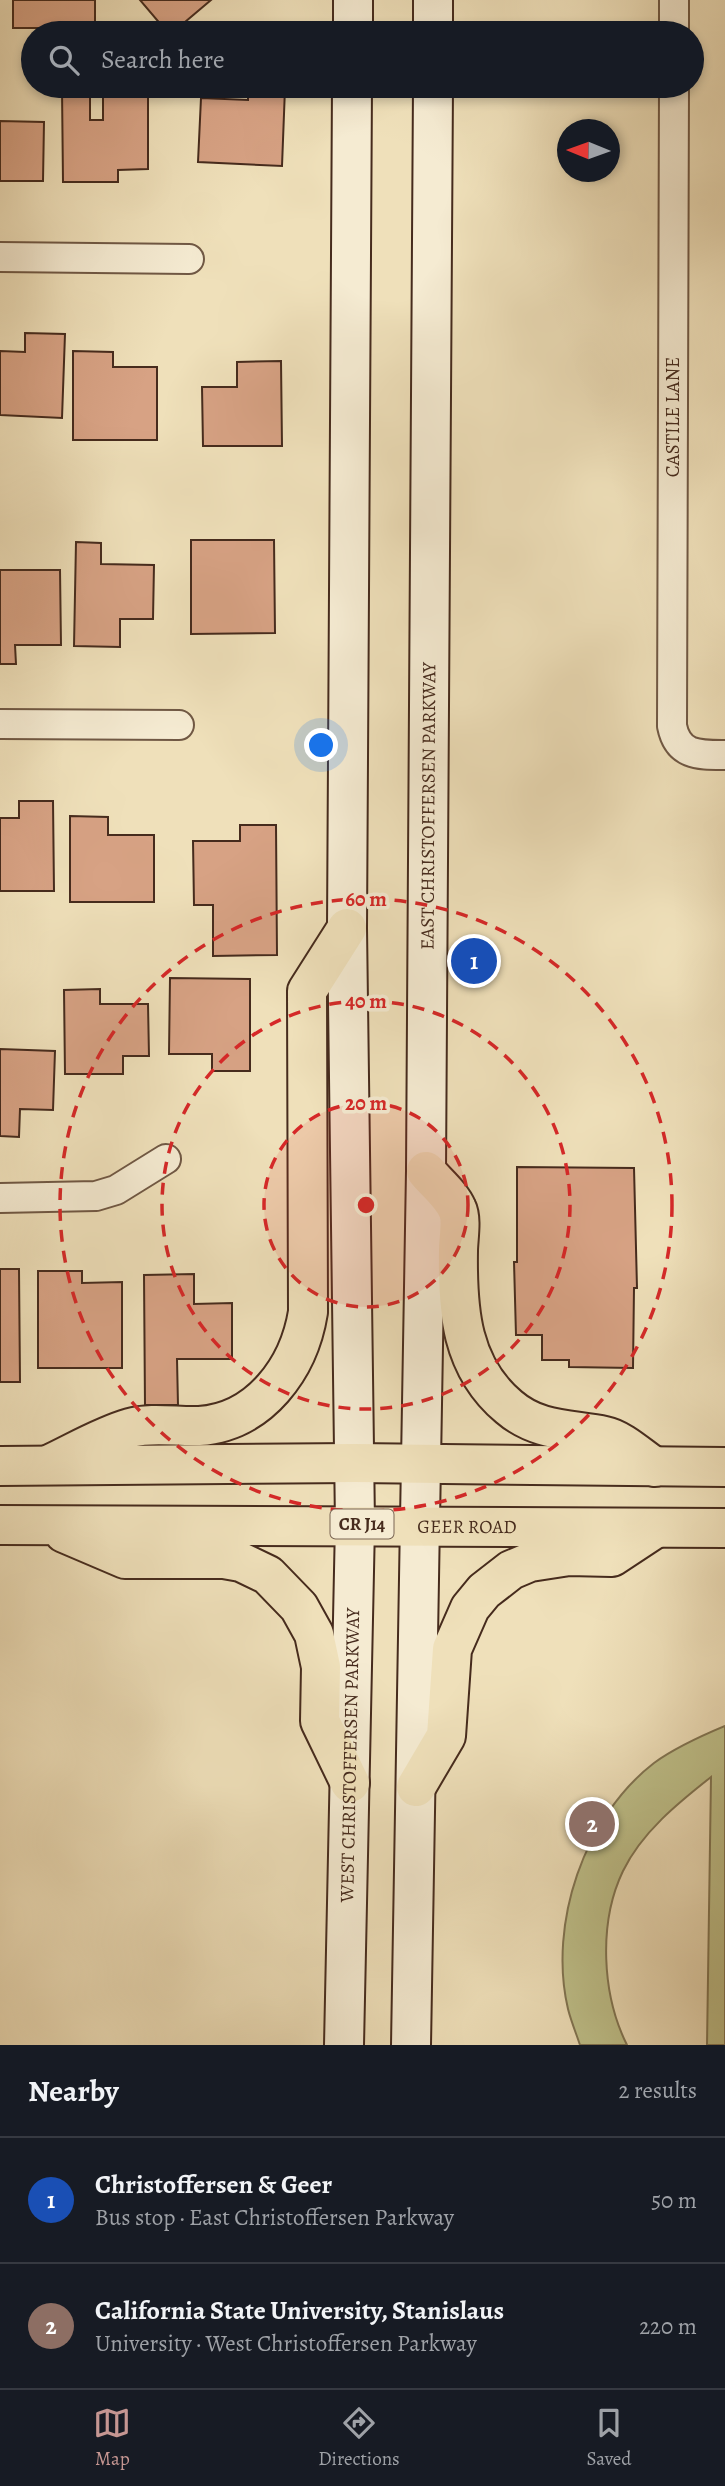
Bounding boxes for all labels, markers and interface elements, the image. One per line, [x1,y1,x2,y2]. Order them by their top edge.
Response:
search box [21,21,704,98]
icon: search [45,41,83,79]
text: Search here [101,42,225,77]
north arrow [557,119,620,182]
street label: CASTILE LANE [660,357,686,477]
street label: EAST CHRISTOFFERSEN PARKWAY [414,661,442,950]
your location [304,728,338,762]
text: 60 m [345,885,387,913]
pin: 1 [451,935,497,987]
text: 40 m [345,987,387,1015]
text: 20 m [345,1089,387,1117]
centre of rings [354,1193,378,1217]
road number: CR J14 [330,1510,394,1539]
street label: GEER ROAD [417,1514,517,1540]
street label: WEST CHRISTOFFERSEN PARKWAY [334,1607,366,1904]
pin: 2 [569,1798,615,1850]
text: Nearby [28,2071,119,2111]
text: 2 results [619,2075,697,2106]
text: Christoffersen & Geer [95,2167,332,2202]
text: 1 [47,2185,55,2216]
text: 50 m [651,2185,697,2216]
text: Bus stop · East Christoffersen Parkway [95,2202,454,2233]
text: California State University, Stanislaus [95,2293,504,2328]
text: 2 [45,2311,57,2342]
text: 220 m [639,2311,697,2342]
text: University · West Christoffersen Parkway [95,2328,477,2359]
tab: Map [93,2404,131,2472]
tab: Directions [318,2404,400,2472]
tab: Saved [587,2404,632,2472]

